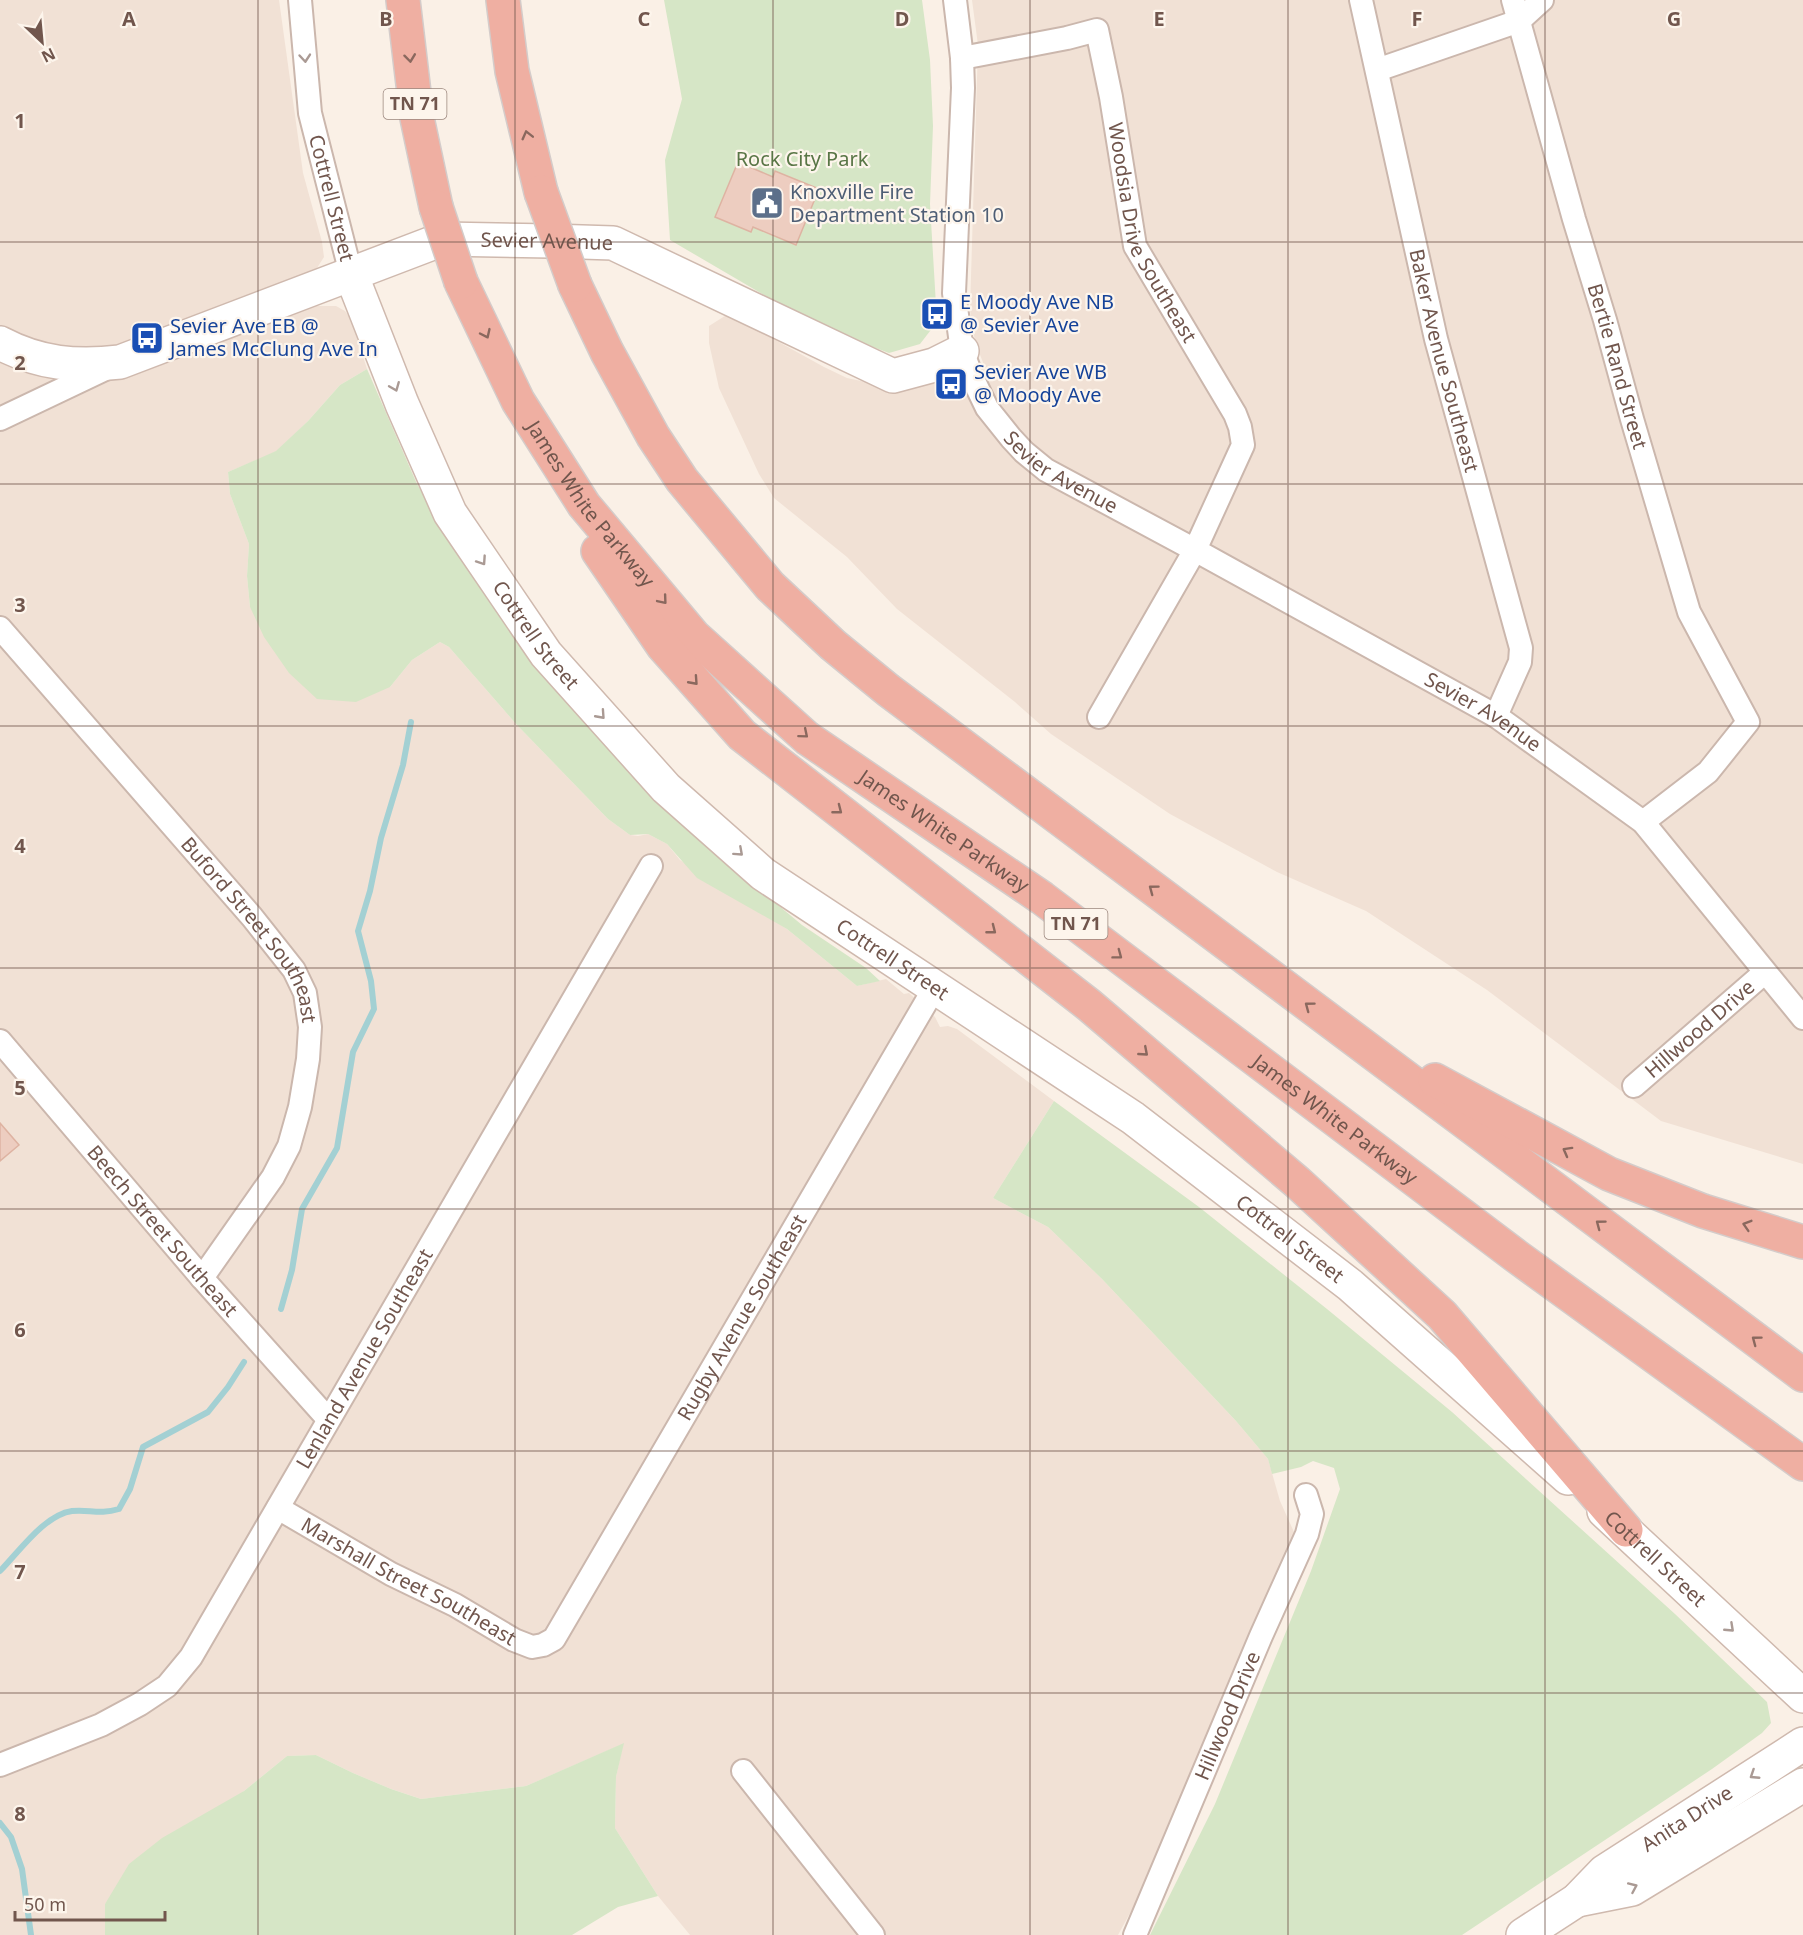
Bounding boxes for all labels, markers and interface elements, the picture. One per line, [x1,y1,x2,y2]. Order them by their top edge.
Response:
text: A [122,5,136,32]
text: B [379,5,393,32]
text: C [638,5,651,32]
text: D [895,5,909,32]
text: E [1153,5,1165,32]
text: F [1412,5,1422,32]
text: G [1667,5,1681,32]
north arrow [12,12,72,72]
text: N [38,43,59,68]
one-way arrow [298,54,311,63]
one-way arrow [403,54,415,63]
road number: TN 71 [384,89,446,119]
text: 1 [14,107,26,134]
street label: Woodsia Drive Southeast [1102,121,1203,347]
one-way arrow [522,130,535,140]
street label: Cottrell Street [303,131,361,264]
park label: Rock City Park [736,145,869,172]
place label: Knoxville Fire Department Station 10 [790,178,1004,228]
public building icon: Knoxville Fire Department Station 10 [749,185,785,221]
street label: Sevier Avenue [480,226,613,256]
street label: Baker Avenue Southeast [1403,246,1486,475]
street label: Bertie Rand Street [1582,280,1654,452]
place label: E Moody Ave NB @ Sevier Ave [960,288,1114,338]
bus stop icon: E Moody Ave NB @ Sevier Ave [919,296,955,332]
place label: Sevier Ave EB @ James McClung Ave In [168,312,378,362]
bus stop icon: Sevier Ave EB @ James McClung Ave In [129,320,165,356]
one-way arrow [479,328,490,339]
text: 2 [14,349,26,376]
place label: Sevier Ave WB @ Moody Ave [974,358,1107,408]
bus stop icon: Sevier Ave WB @ Moody Ave [933,366,969,402]
one-way arrow [388,381,400,392]
street label: James White Parkway [520,413,662,593]
street label: Sevier Avenue [998,425,1123,519]
one-way arrow [475,554,486,565]
street label: Cottrell Street [487,575,586,695]
text: 3 [14,591,26,618]
one-way arrow [656,593,667,604]
street label: Sevier Avenue [1420,665,1547,757]
one-way arrow [687,674,698,685]
one-way arrow [594,708,605,719]
one-way arrow [797,727,808,738]
street label: James White Parkway [852,762,1035,899]
one-way arrow [832,803,843,814]
street label: Buford Street Southeast [175,831,323,1025]
text: 4 [14,832,26,859]
one-way arrow [732,845,743,856]
one-way arrow [1149,885,1160,896]
road number: TN 71 [1044,909,1108,939]
street label: Cottrell Street [831,912,954,1006]
one-way arrow [986,922,997,933]
one-way arrow [1111,948,1122,959]
street label: Hillwood Drive [1639,973,1760,1084]
one-way arrow [1305,1002,1316,1013]
one-way arrow [1137,1045,1148,1056]
street label: James White Parkway [1246,1046,1424,1191]
text: 5 [14,1074,26,1101]
street label: Beech Street Southeast [81,1139,244,1322]
one-way arrow [1563,1147,1573,1158]
street label: Cottrell Street [1231,1188,1350,1289]
street label: Rugby Avenue Southeast [671,1209,812,1425]
one-way arrow [1596,1220,1607,1231]
one-way arrow [1742,1220,1753,1232]
street label: Lenland Avenue Southeast [289,1244,439,1474]
text: 6 [14,1316,26,1343]
one-way arrow [1752,1337,1763,1348]
street label: Cottrell Street [1599,1504,1712,1612]
street label: Marshall Street Southeast [297,1511,521,1651]
text: 7 [14,1558,26,1585]
one-way arrow [1723,1621,1733,1632]
street label: Hillwood Drive [1188,1647,1266,1784]
one-way arrow [1750,1768,1760,1780]
street label: Anita Drive [1636,1779,1738,1858]
text: 8 [14,1800,26,1827]
one-way arrow [1627,1882,1638,1894]
scale bar [15,1884,165,1922]
text: 50 m [24,1892,66,1916]

